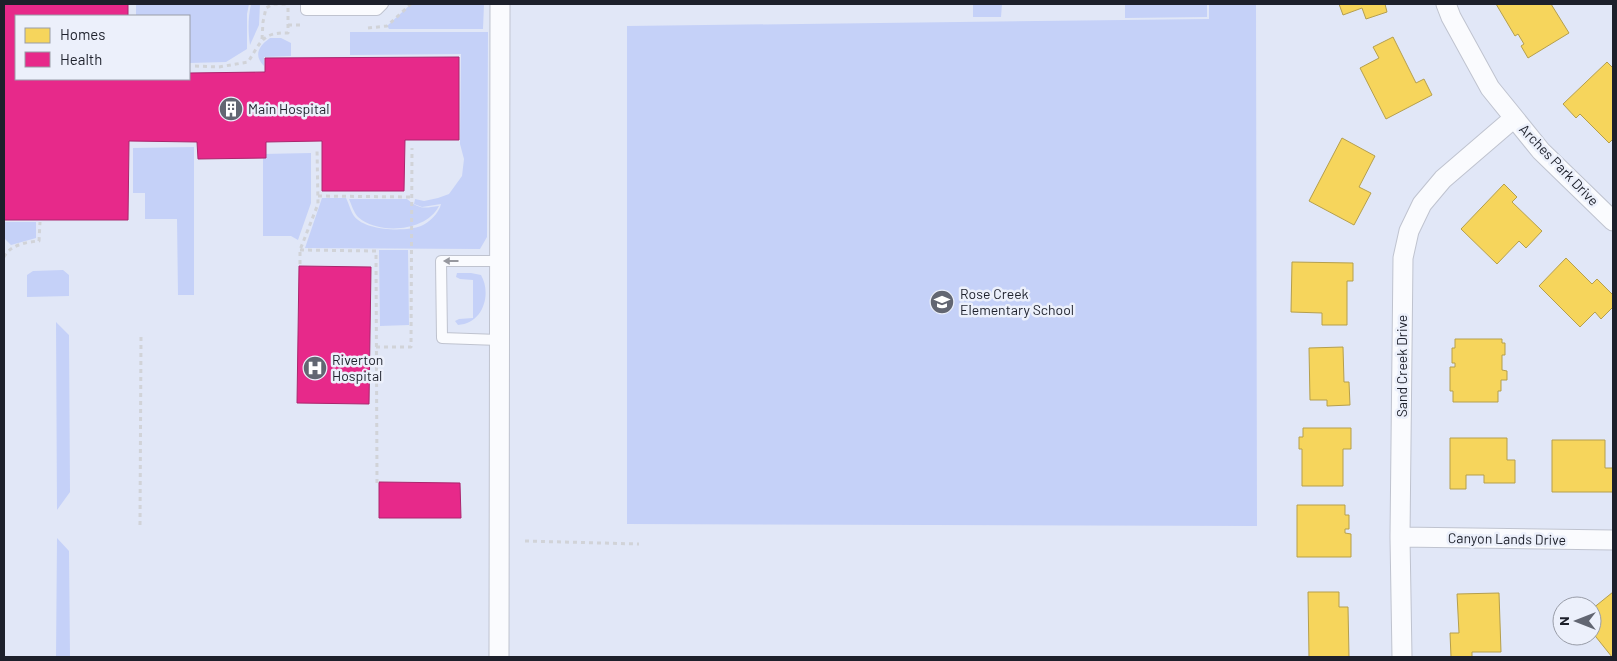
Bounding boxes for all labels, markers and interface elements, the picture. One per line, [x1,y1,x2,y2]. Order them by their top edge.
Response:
legend [15,15,190,80]
text: Homes [60,25,105,43]
text: Health [60,50,102,68]
building icon: Main Hospital [218,96,244,122]
place label: Main Hospital [248,100,329,117]
street label: Arches Park Drive [1516,120,1603,209]
one-way arrow [443,257,459,265]
place label: Rose Creek Elementary School [960,285,1074,318]
school or university icon: Rose Creek Elementary School [929,289,955,315]
street label: Sand Creek Drive [1393,315,1410,417]
place label: Riverton Hospital [332,351,383,384]
hospital icon: Riverton Hospital [302,355,328,381]
street label: Canyon Lands Drive [1448,529,1566,548]
north arrow [1552,596,1602,646]
text: N [1555,616,1572,626]

